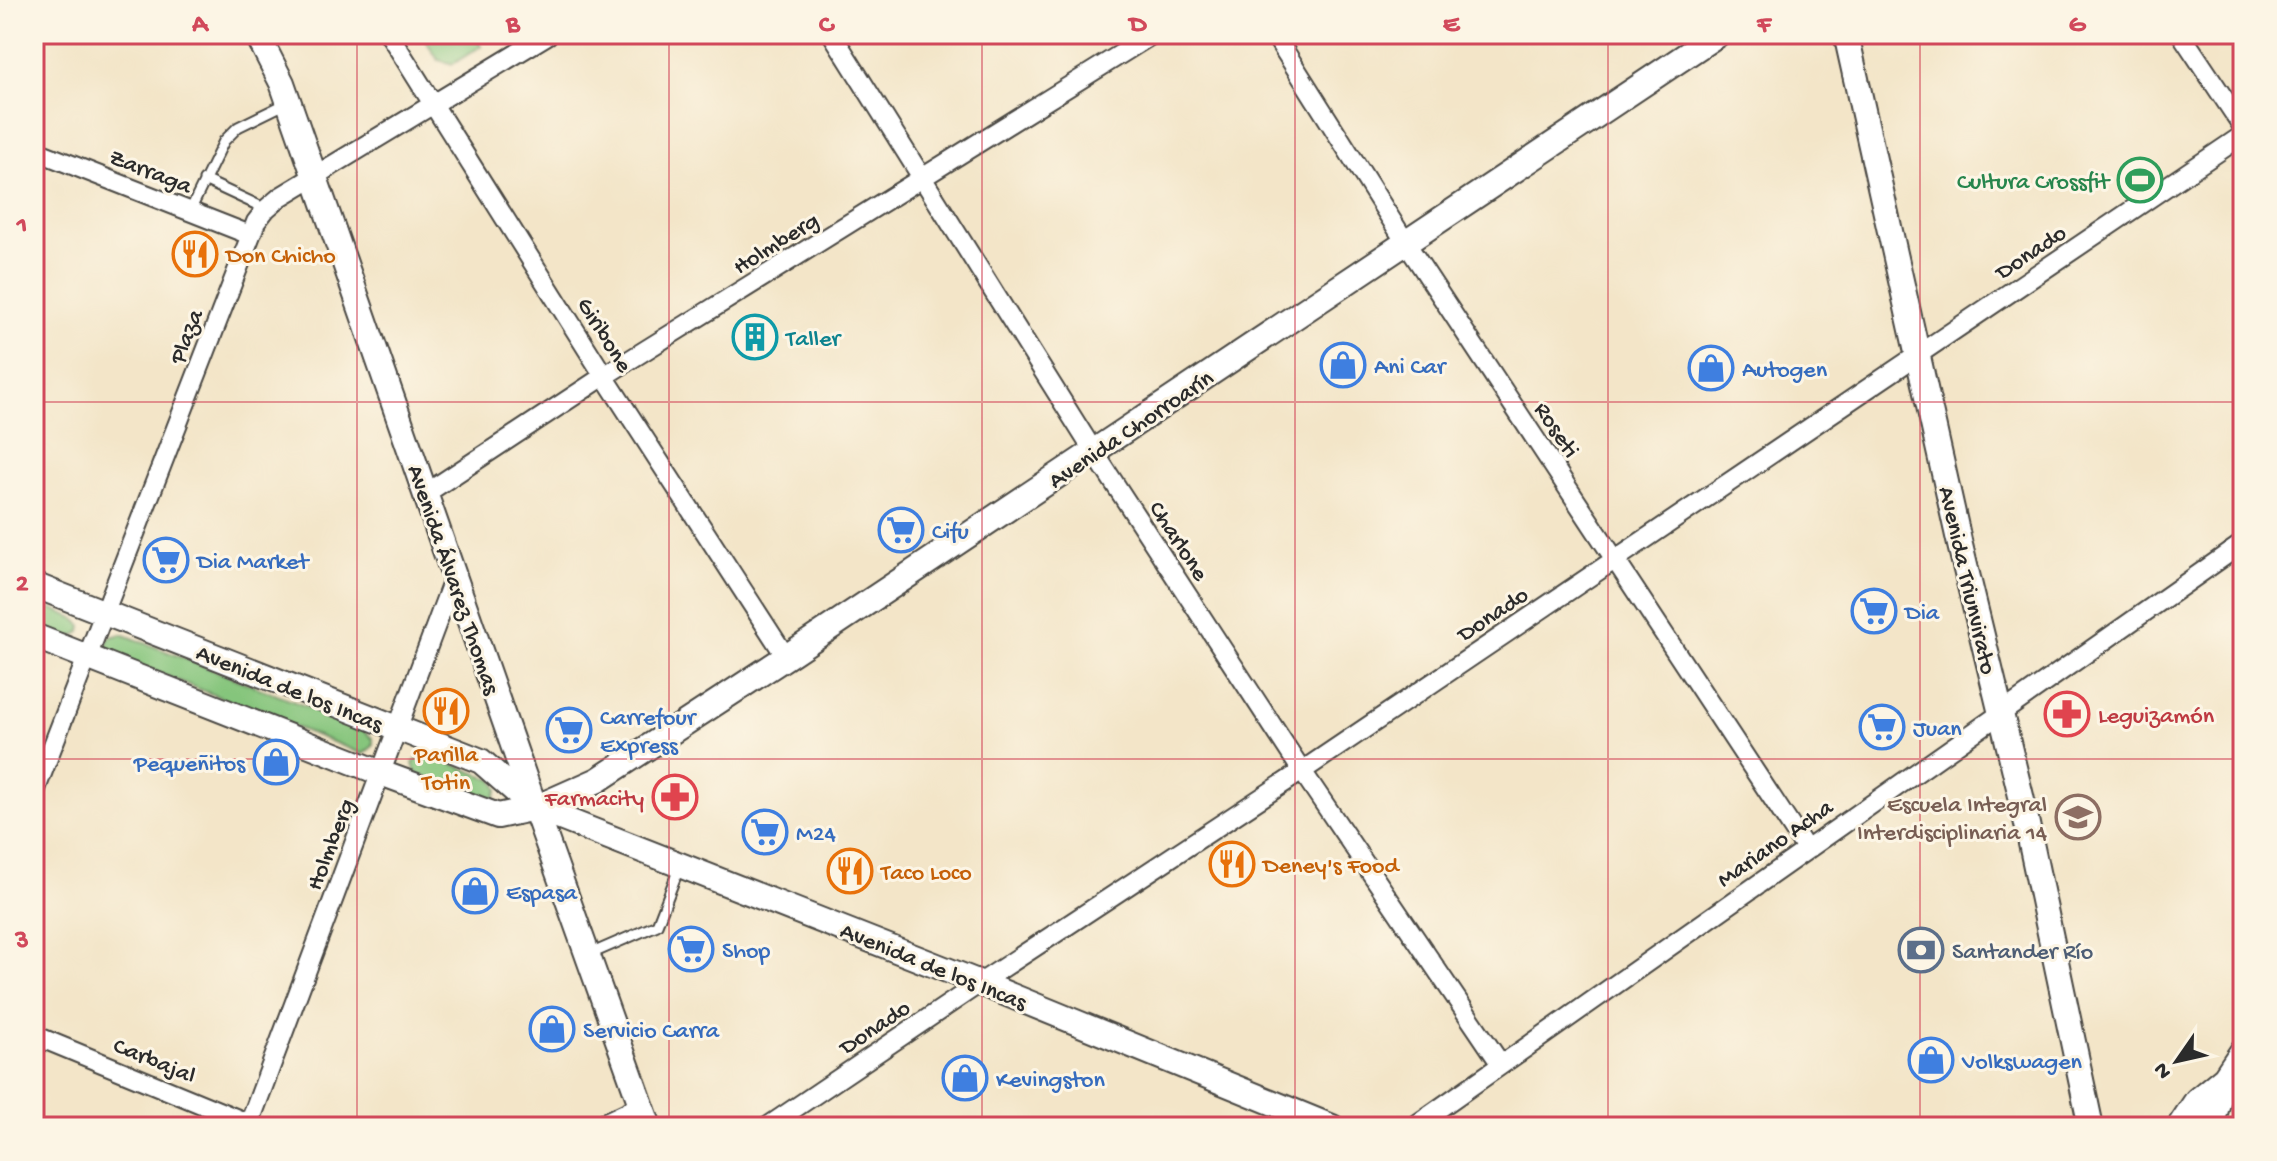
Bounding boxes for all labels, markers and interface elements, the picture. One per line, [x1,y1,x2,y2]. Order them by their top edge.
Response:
text: A [191,11,209,42]
text: B [505,11,521,42]
text: C [819,11,836,42]
text: D [1128,11,1148,42]
text: E [1443,11,1461,42]
text: F [1756,11,1772,42]
text: G [2069,11,2087,42]
street label: Zarraga [104,144,196,202]
sports icon: Cultura Crossfit [2116,156,2164,204]
place label: Cultura Crossfit [1957,169,2111,198]
street label: Holmberg [729,207,825,283]
text: 1 [16,212,27,243]
street label: Donado [1989,220,2073,289]
restaurant icon: Don Chicho [171,230,219,278]
place label: Don Chicho [224,243,336,272]
street label: Giribone [569,293,638,379]
street label: Plaza [164,305,212,369]
building icon: Taller [731,313,779,361]
place label: Taller [784,326,843,355]
shop icon: Ani Car [1319,341,1367,389]
shop icon: Autogen [1687,344,1735,392]
place label: Ani Car [1374,354,1448,383]
place label: Autogen [1742,357,1828,386]
street label: Avenida Chorroarín [1044,365,1221,497]
street label: Roseti [1526,397,1584,464]
street label: Avenida Álvarez Thomas [399,461,505,700]
street label: Avenida Triunvirato [1930,484,2001,678]
street label: Charlone [1141,497,1214,588]
supermarket icon: Cifu [877,506,925,554]
place label: Cifu [932,519,969,548]
supermarket icon: Dia Market [142,536,190,584]
place label: Dia Market [195,549,310,578]
text: 2 [16,570,29,601]
street label: Donado [1451,582,1535,651]
supermarket icon: Dia [1850,587,1898,635]
place label: Dia [1903,600,1940,629]
street label: Avenida de los Incas [191,640,387,741]
restaurant icon: Parilla Totin [422,687,470,735]
pharmacy icon: Leguizamón [2043,690,2091,738]
supermarket icon: Juan [1858,703,1906,751]
place label: Leguizamón [2098,703,2215,732]
place label: Carrefour Express [600,705,698,762]
supermarket icon: Carrefour Express [545,706,593,754]
place label: Juan [1913,716,1962,745]
shop icon: Pequeñitos [252,738,300,786]
place label: Parilla Totin [413,742,479,799]
place label: Pequeñitos [133,751,246,780]
pharmacy icon: Farmacity [651,773,699,821]
place label: Farmacity [544,786,644,815]
place label: Escuela Integral Interdisciplinaria 14 [1857,792,2048,849]
school or university icon: Escuela Integral Interdisciplinaria 14 [2054,793,2102,841]
street label: Mariano Acha [1712,794,1840,895]
street label: Holmberg [302,795,363,895]
supermarket icon: M24 [741,808,789,856]
place label: M24 [796,821,836,850]
restaurant icon: Deney's Food [1208,840,1256,888]
restaurant icon: Taco Loco [826,847,874,895]
place label: Deney's Food [1261,853,1400,882]
place label: Taco Loco [879,860,972,889]
shop icon: Espasa [451,867,499,915]
place label: Espasa [506,880,578,909]
street label: Avenida de los Incas [835,918,1031,1019]
supermarket icon: Shop [667,925,715,973]
bank icon: Santander Río [1897,926,1945,974]
text: 3 [14,927,29,958]
place label: Shop [722,938,770,967]
place label: Santander Río [1952,939,2093,968]
street label: Donado [833,995,917,1064]
shop icon: Servicio Carra [528,1005,576,1053]
place label: Servicio Carra [583,1018,720,1047]
north arrow [2137,1021,2217,1101]
street label: Carbajal [108,1033,199,1092]
shop icon: Volkswagen [1907,1036,1955,1084]
place label: Volkswagen [1961,1049,2083,1078]
shop icon: Kevingston [941,1054,989,1102]
text: N [2149,1057,2179,1083]
place label: Kevingston [996,1067,1106,1096]

